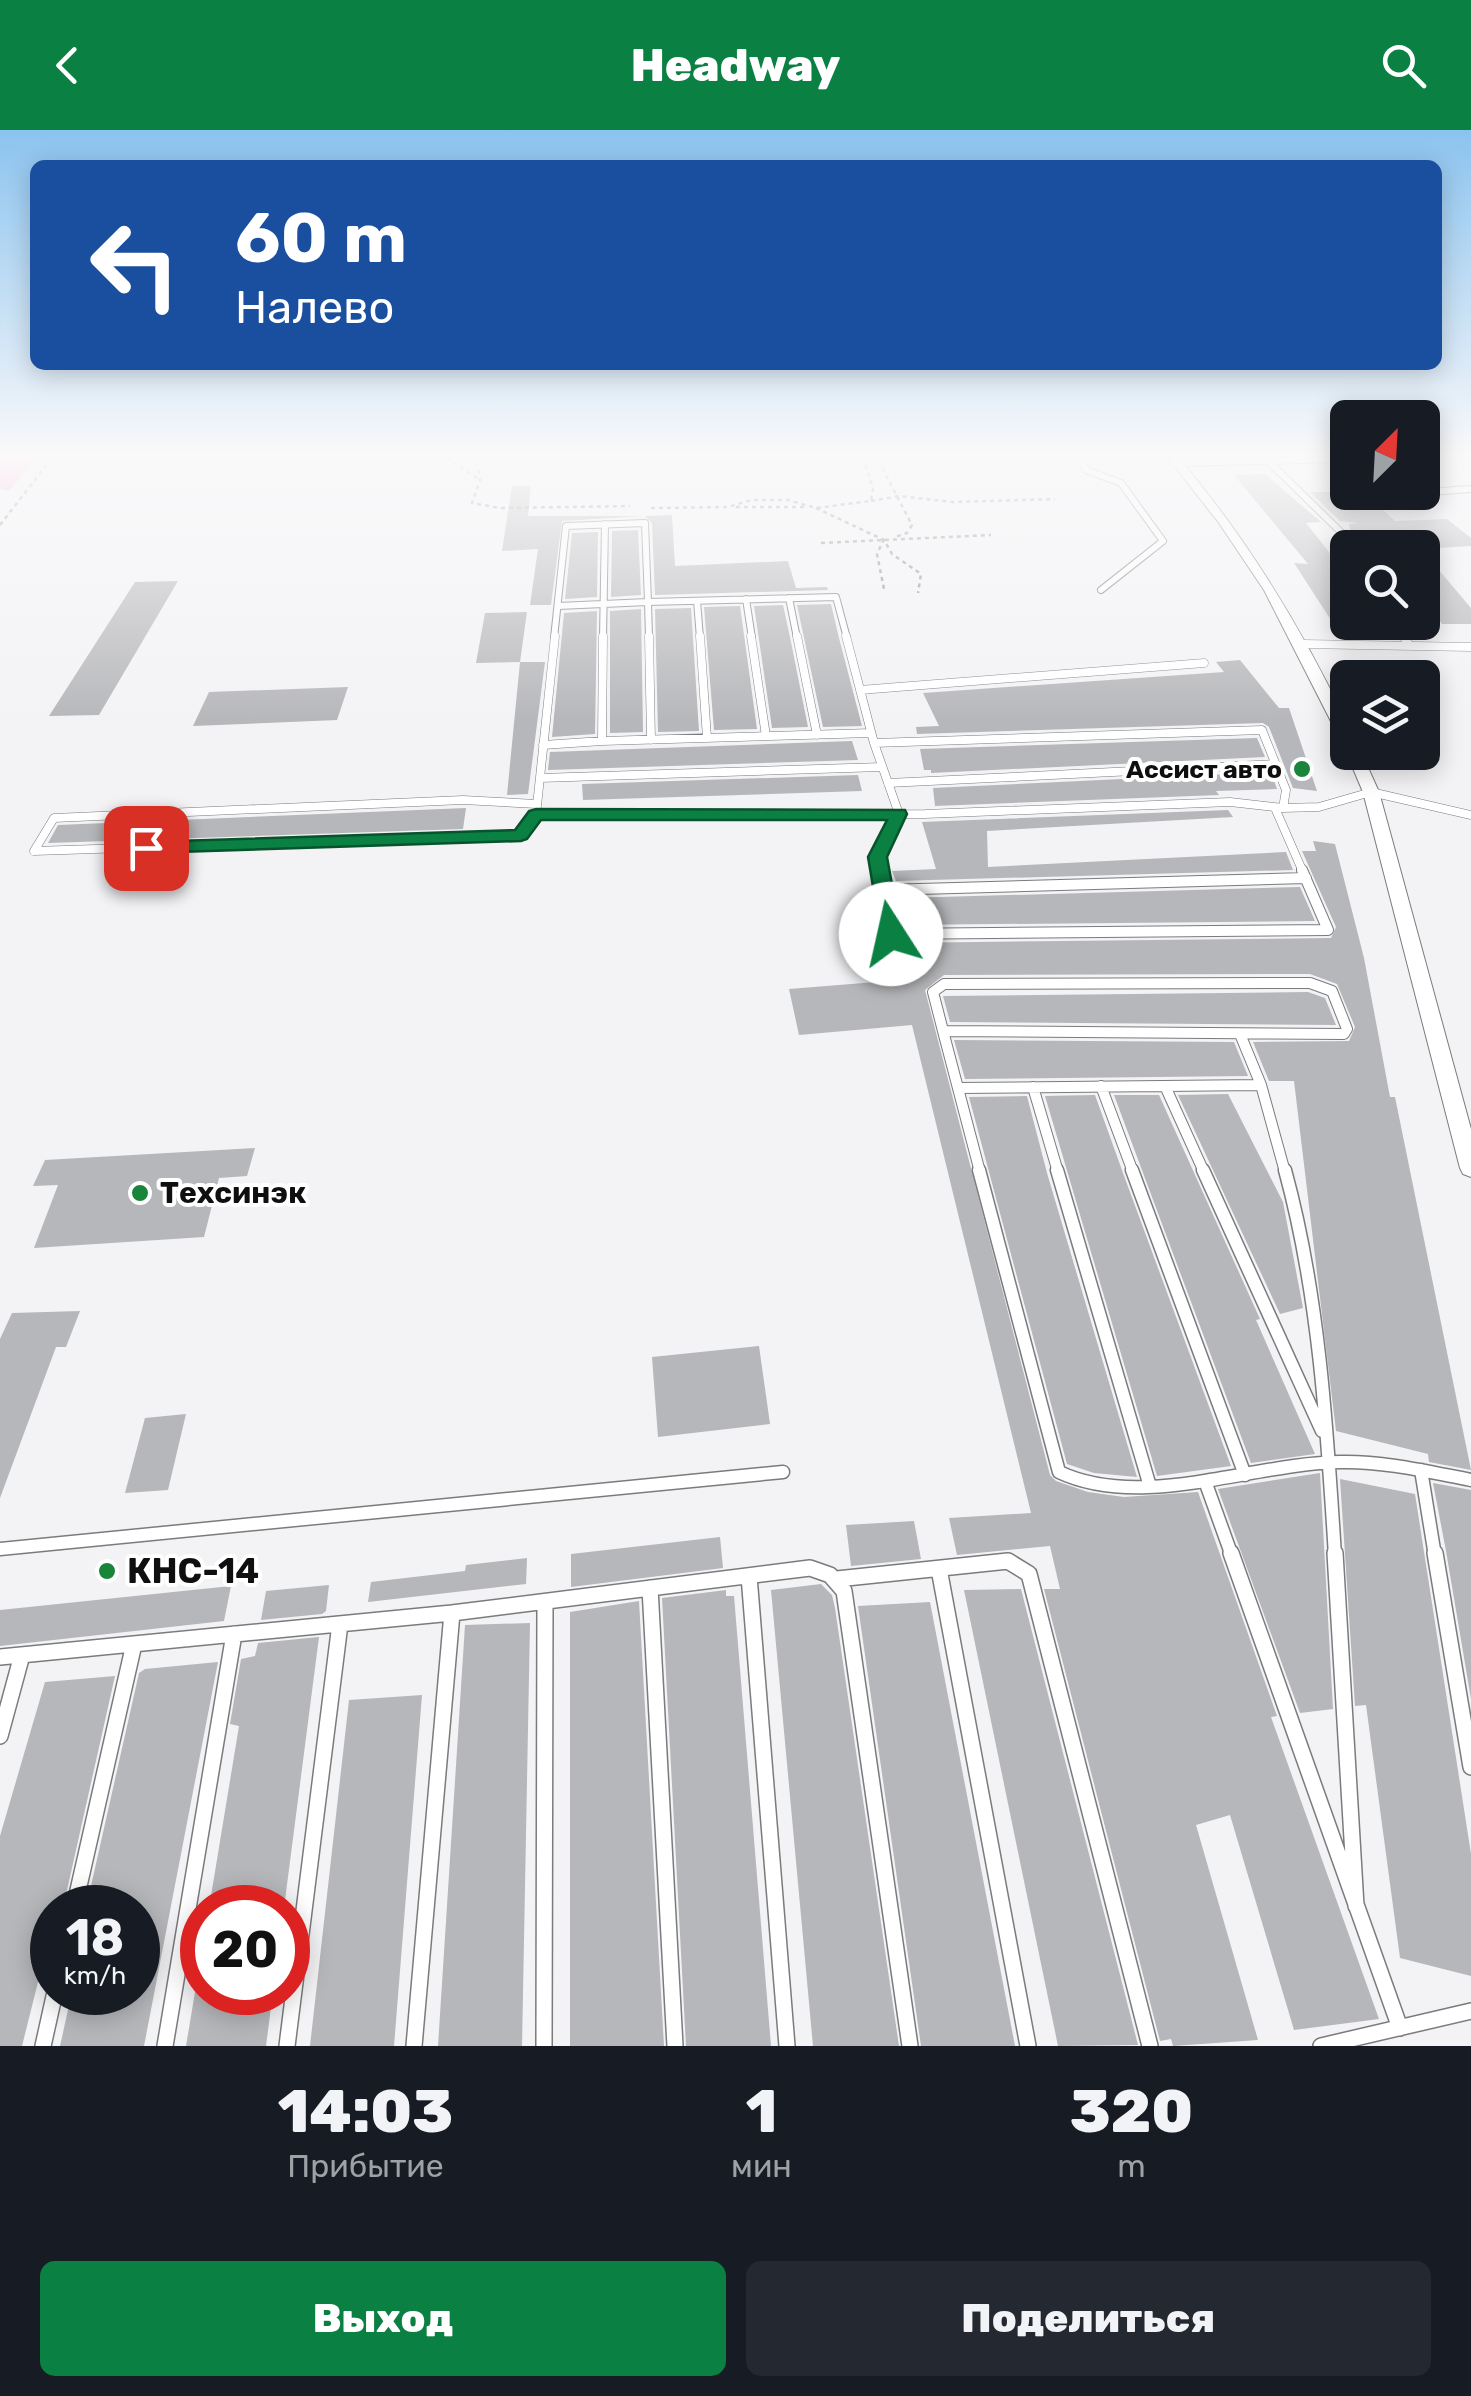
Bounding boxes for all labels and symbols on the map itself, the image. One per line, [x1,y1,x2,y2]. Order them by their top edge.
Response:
north arrow [1330,400,1440,510]
place label: Ассист авто [1126,755,1282,784]
marker: Ассист авто [1291,758,1313,780]
pin [104,806,189,891]
position arrow [839,882,943,986]
place label: Техсинэк [160,1175,306,1211]
marker: Техсинэк [129,1182,151,1204]
place label: КНС-14 [127,1550,259,1592]
marker: КНС-14 [96,1560,118,1582]
speed limit sign: 20 [180,1885,310,2015]

